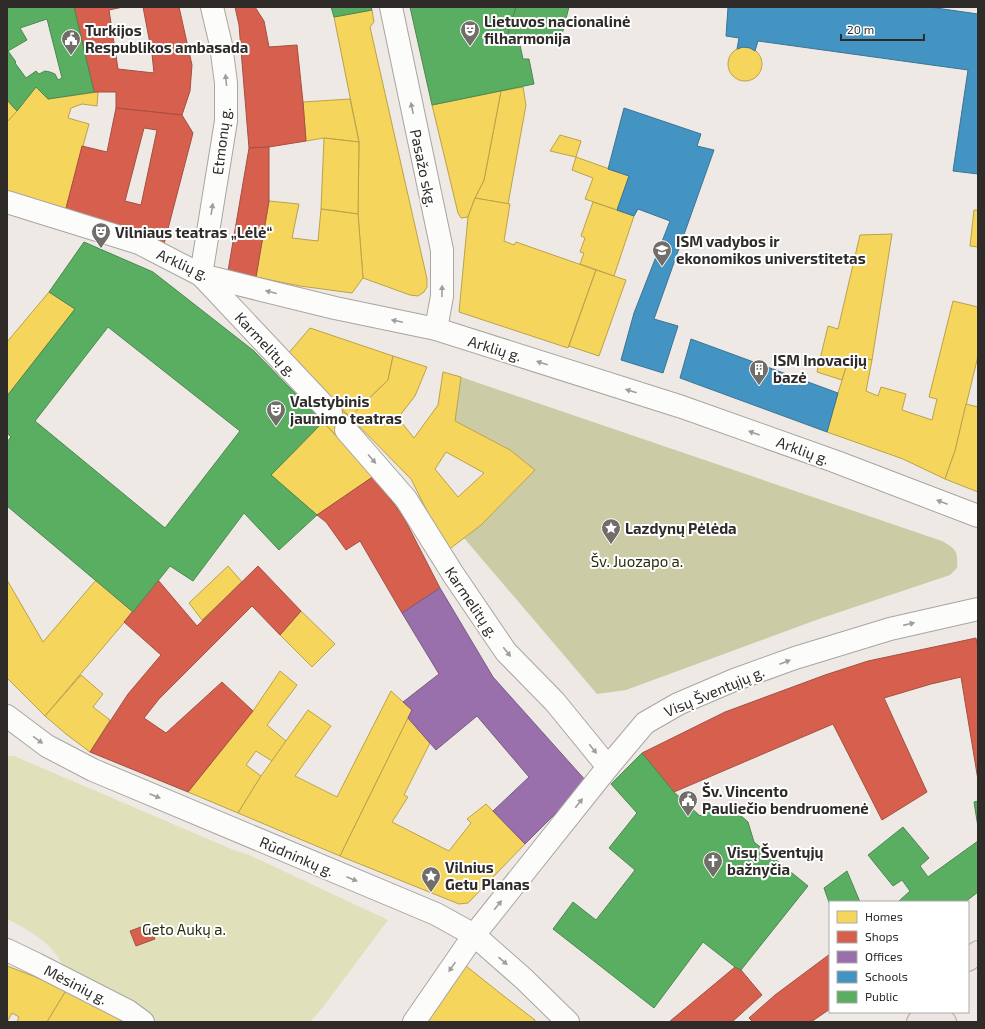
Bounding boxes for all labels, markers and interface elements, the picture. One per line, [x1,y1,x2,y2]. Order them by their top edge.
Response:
place label: Lietuvos nacionalinė filharmonija [484,12,630,47]
scale bar [841,16,924,42]
theatre icon: Lietuvos nacionalinė filharmonija [459,19,481,47]
place label: Turkijos Respublikos ambasada [85,21,248,56]
text: 20 m [847,22,874,36]
public building icon: Turkijos Respublikos ambasada [60,28,82,56]
one-way arrow [222,74,229,86]
one-way arrow [409,102,415,114]
street label: Etmonų g. [208,106,234,176]
street label: Pasažo skg. [407,127,441,209]
one-way arrow [209,203,215,215]
theatre icon: Vilniaus teatras „Lėlė“ [90,221,112,249]
place label: Vilniaus teatras „Lėlė“ [115,223,272,241]
place label: ISM vadybos ir ekonomikos universtitetas [676,232,866,267]
school or university icon: ISM vadybos ir ekonomikos universtitetas [651,239,673,267]
street label: Arklių g. [154,245,212,283]
one-way arrow [439,284,445,297]
one-way arrow [265,289,277,295]
street label: Karmelitų g. [231,308,301,380]
one-way arrow [391,318,404,324]
street label: Arklių g. [466,331,524,365]
place label: ISM Inovacijų bazė [773,351,867,386]
building icon: ISM Inovacijų bazė [748,358,770,386]
one-way arrow [536,360,548,366]
one-way arrow [625,387,637,393]
place label: Valstybinis jaunimo teatras [290,392,402,427]
theatre icon: Valstybinis jaunimo teatras [265,399,287,427]
one-way arrow [748,429,760,435]
street label: Arklių g. [774,432,832,468]
one-way arrow [367,454,376,465]
one-way arrow [935,499,947,505]
place icon: Lazdynų Pėlėda [600,517,622,545]
place label: Lazdynų Pėlėda [625,519,737,538]
park label: Šv. Juozapo a. [591,552,683,570]
street label: Karmelitų g. [442,563,502,641]
one-way arrow [903,621,915,627]
one-way arrow [502,646,511,657]
one-way arrow [779,658,791,664]
street label: Visų Šventųjų g. [661,662,767,721]
one-way arrow [33,736,43,744]
one-way arrow [589,744,597,754]
place label: Šv. Vincento Pauliečio bendruomenė [702,782,869,817]
public building icon: Šv. Vincento Pauliečio bendruomenė [677,789,699,817]
one-way arrow [149,793,160,799]
one-way arrow [575,798,584,809]
street label: Rūdninkų g. [257,832,337,880]
place label: Visų Šventųjų bažnyčia [727,843,824,879]
church icon: Visų Šventųjų bažnyčia [702,850,724,878]
place label: Vilnius Getu Planas [445,858,530,893]
place icon: Vilnius Getu Planas [420,865,442,893]
one-way arrow [347,876,358,882]
one-way arrow [494,899,503,910]
legend [829,901,969,1013]
text: Homes [865,909,903,923]
park label: Geto Aukų a. [142,920,226,938]
text: Shops [865,929,899,943]
text: Offices [865,949,902,963]
one-way arrow [498,956,508,965]
street label: Mėsinių g. [41,960,111,1008]
one-way arrow [448,962,456,972]
text: Schools [865,969,908,983]
text: Public [865,989,898,1003]

